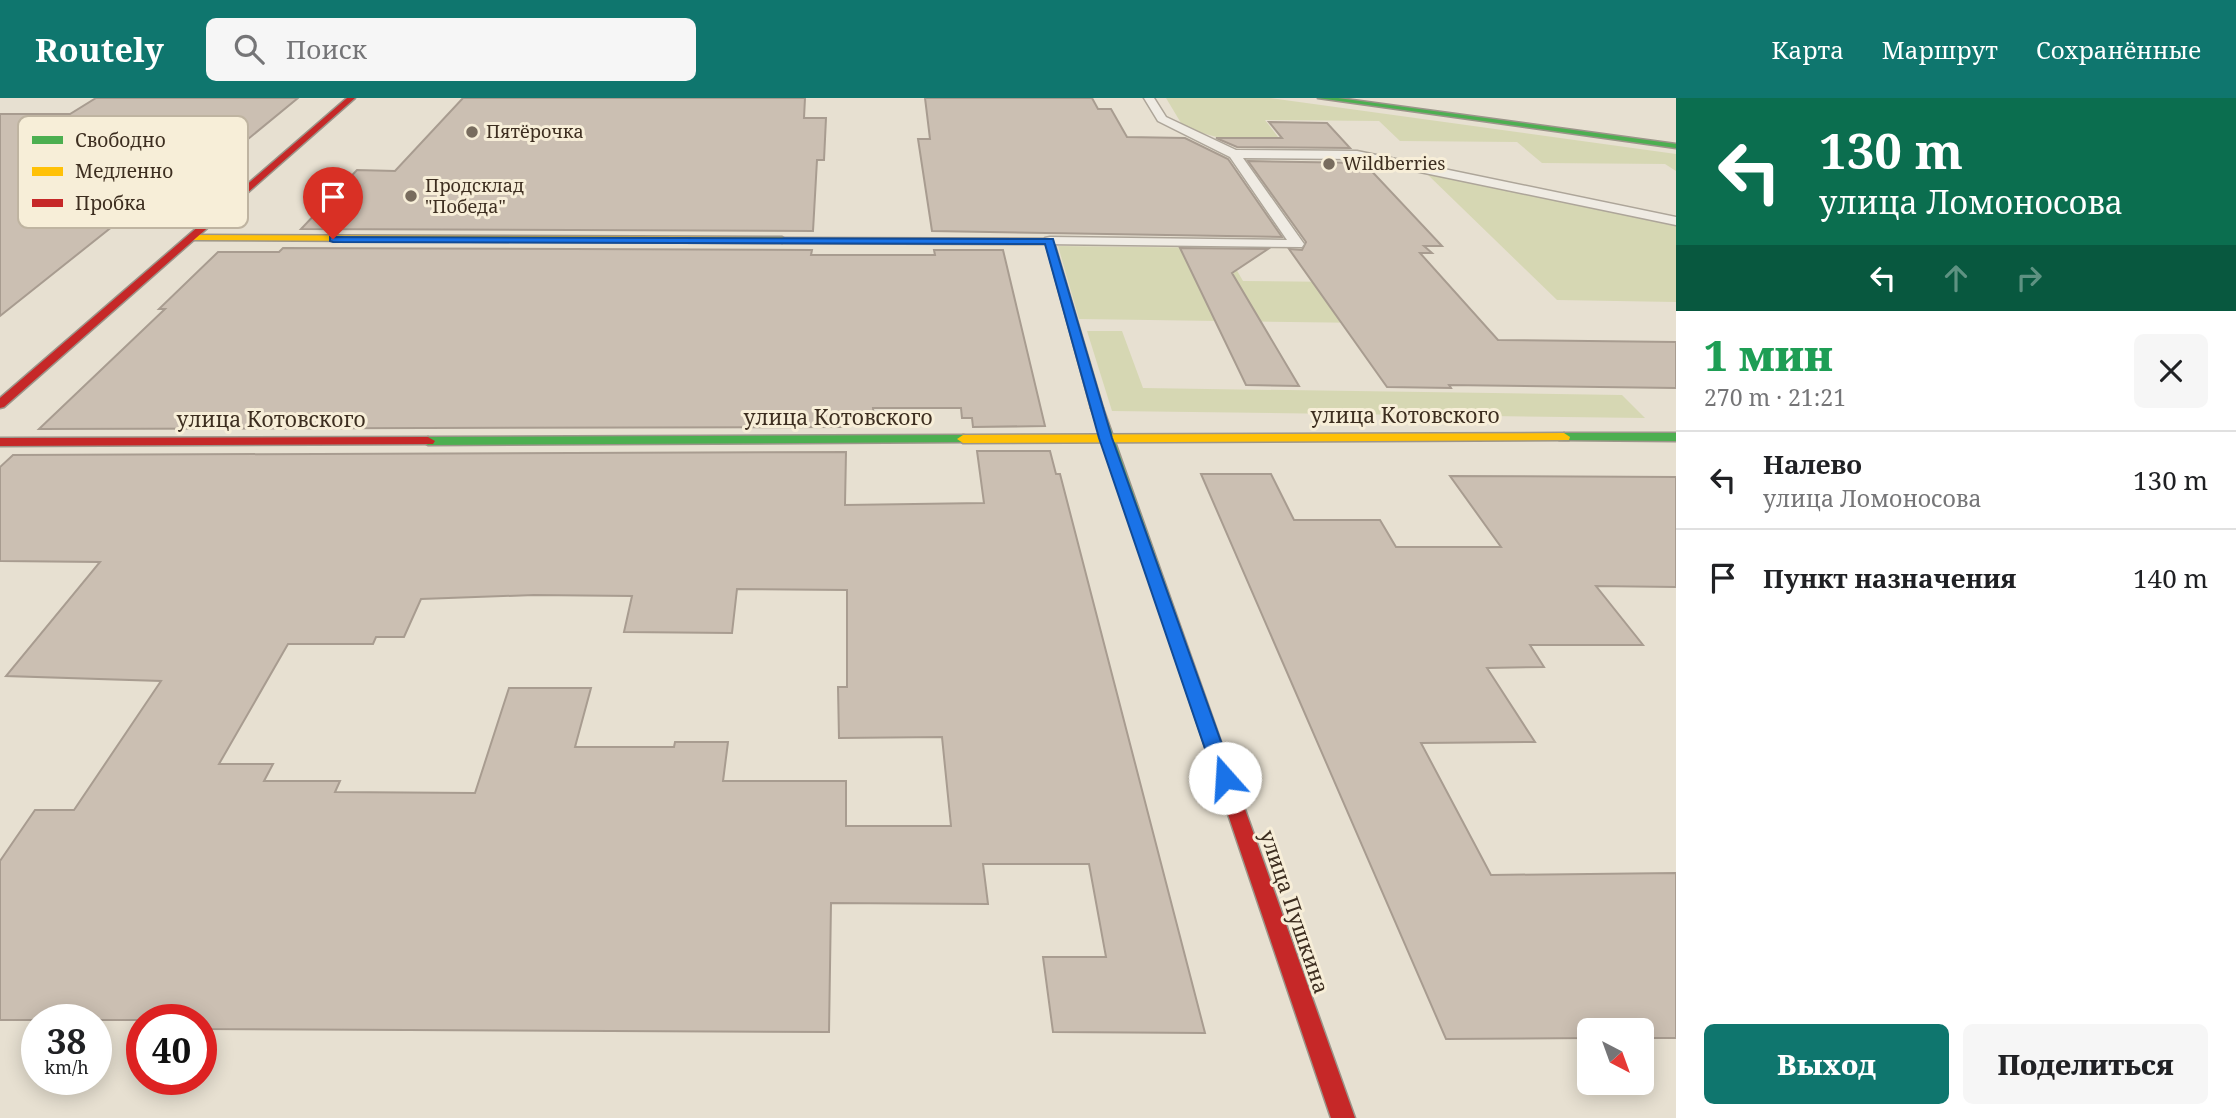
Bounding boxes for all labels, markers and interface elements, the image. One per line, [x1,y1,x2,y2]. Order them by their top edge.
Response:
search box [206,18,696,81]
text: Routely [35,27,164,72]
icon: search [230,30,268,68]
text: Поиск [286,31,367,67]
text: Карта [1772,33,1844,66]
text: Маршрут [1882,33,1998,66]
text: Сохранённые [2036,33,2201,66]
legend [18,116,248,228]
text: 130 m [1819,117,1963,183]
place label: Пятёрочка [486,119,584,143]
marker: Пятёрочка [464,124,480,140]
icon: left [1704,126,1795,217]
text: Свободно [75,127,166,153]
place label: Wildberries [1343,151,1445,175]
marker: Wildberries [1321,156,1337,172]
text: Медленно [75,158,173,184]
pin [303,167,363,239]
place label: Продсклад "Победа" [425,173,524,218]
icon: arrive [314,178,352,216]
text: улица Ломоносова [1819,180,2123,223]
marker: Продсклад "Победа" [403,188,419,204]
text: Пробка [75,190,146,216]
icon: left [1864,259,1902,297]
icon: ahead [1937,259,1975,297]
icon: right [2010,259,2048,297]
text: 1 мин [1704,326,1833,383]
button: close [2134,334,2208,408]
text: 270 m · 21:21 [1704,381,1846,413]
street label: улица Котовского [1310,401,1500,429]
street label: улица Котовского [743,403,933,431]
street label: улица Котовского [176,405,366,433]
text: Налево [1763,446,1862,482]
icon: left [1704,461,1742,499]
text: 130 m [2133,462,2208,498]
text: улица Ломоносова [1763,482,1982,514]
icon: arrive [1704,559,1742,597]
text: Пункт назначения [1763,560,2016,596]
text: 140 m [2133,560,2208,596]
position arrow [1188,741,1262,815]
street label: улица Пушкина [1254,826,1336,997]
speed limit sign: 40 [126,1004,217,1095]
text: 38 [47,1017,86,1064]
north arrow [1577,1018,1654,1096]
map controls [1577,1018,1654,1095]
button: Выход [1704,1024,1949,1104]
button: Поделиться [1963,1024,2208,1104]
text: km/h [44,1055,89,1079]

